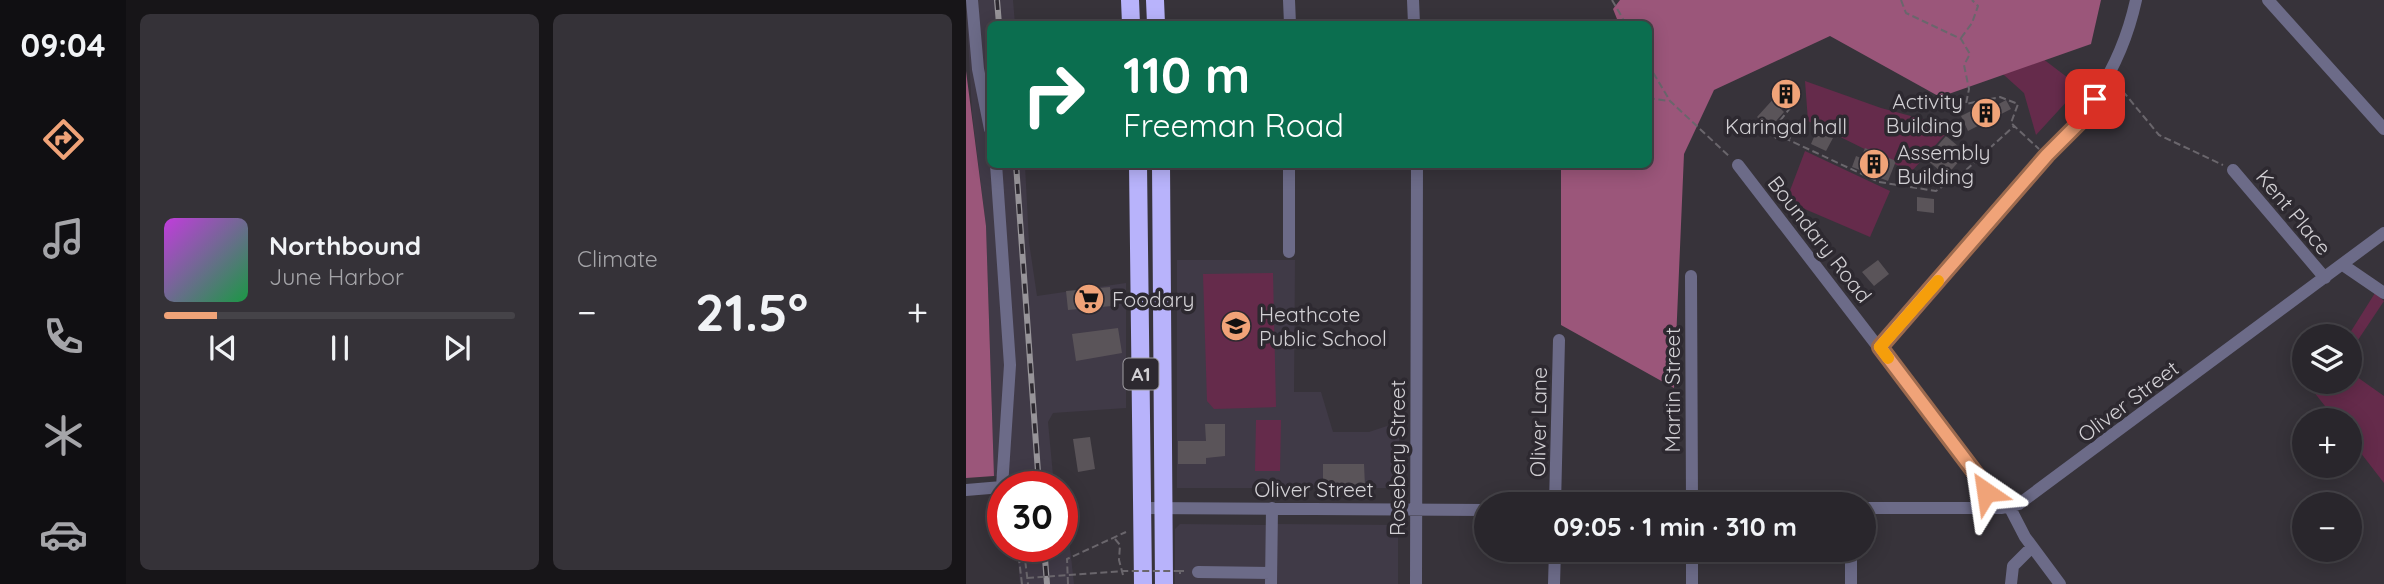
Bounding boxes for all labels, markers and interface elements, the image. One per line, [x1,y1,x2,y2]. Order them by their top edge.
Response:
text: 09:04 [20,25,106,65]
text: 110 m [1123,44,1250,105]
icon: right [1008,49,1099,140]
pin [2065,69,2125,129]
building icon: Karingal hall [1769,77,1803,111]
icon: arrive [2076,80,2114,118]
place label: Activity Building [1886,88,1963,138]
building icon: Activity Building [1969,96,2003,130]
text: Freeman Road [1123,105,1344,145]
place label: Karingal hall [1725,113,1847,139]
icon: directions [39,115,88,164]
place label: Assembly Building [1897,139,1990,189]
building icon: Assembly Building [1857,147,1891,181]
street label: Kent Place [2251,164,2337,260]
street label: Boundary Road [1762,170,1878,308]
icon: music [39,214,88,263]
text: Northbound [269,229,421,262]
text: Climate [577,244,658,273]
text: June Harbor [269,262,404,291]
text: 21.5° [695,279,808,344]
supermarket icon: Foodary [1072,282,1106,316]
place label: Foodary [1112,286,1194,312]
text: − [577,288,597,336]
text: + [907,288,928,336]
place label: Heathcote Public School [1259,301,1387,351]
school or university icon: Heathcote Public School [1219,309,1253,343]
icon: phone [39,312,88,361]
map controls [2292,324,2362,562]
button: layers [2292,324,2362,394]
street label: Martin Street [1659,327,1685,453]
icon: previous [204,329,242,367]
icon: pause [321,329,359,367]
icon: next [438,329,476,367]
street label: Oliver Street [2072,355,2184,447]
road number: A1 [1124,358,1158,390]
street label: Oliver Lane [1524,367,1552,477]
street label: Rosebery Street [1384,380,1410,536]
button: + [2292,408,2362,478]
icon: climate [39,411,88,460]
position arrow [1949,455,2023,529]
speed limit sign: 30 [987,471,1078,562]
street label: Oliver Street [1254,476,1374,502]
button: − [2292,492,2362,562]
icon: car [39,510,88,559]
text: 09:05 · 1 min · 310 m [1553,510,1797,543]

